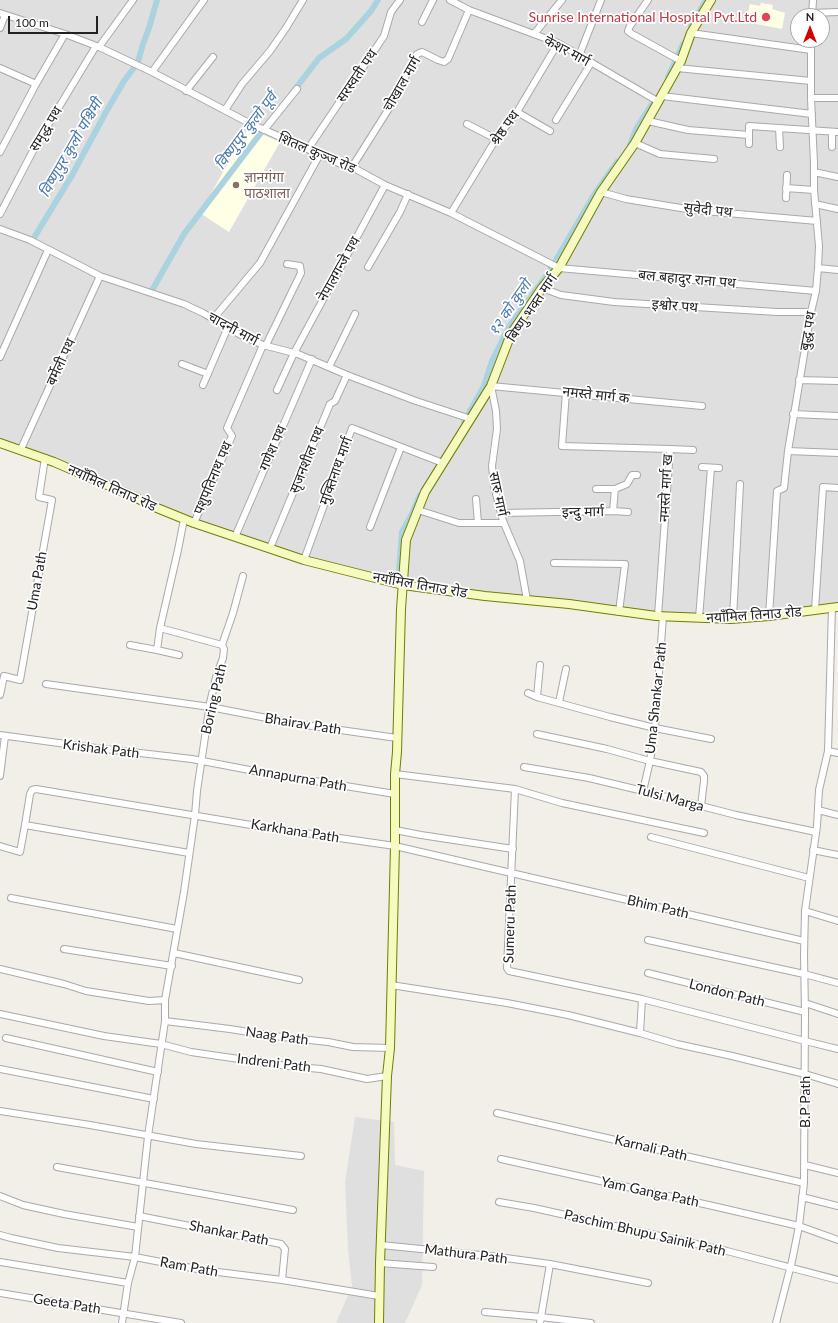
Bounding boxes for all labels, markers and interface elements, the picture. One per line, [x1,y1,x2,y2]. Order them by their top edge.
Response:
scale bar [10,8,100,34]
north arrow [790,8,830,48]
place label: Sunrise International Hospital Pvt.Ltd [529,9,757,25]
text: N [806,10,814,23]
marker: Sunrise International Hospital Pvt.Ltd [760,11,772,23]
text: 100 m [15,15,49,30]
street label: केशर मार्ग [541,32,593,70]
street label: सरस्वती पथ [333,46,381,106]
street label: चोखाल मार्ग [380,54,424,114]
water label: विष्णुपुर कुलो पूर्व [211,89,281,173]
water label: विष्णुपुर कुलो पश्चिमी [36,96,106,200]
street label: समृद्ध पथ [26,103,66,155]
street label: श्रेष्ठ पथ [487,107,523,149]
street label: शितल कुञ्ज रोड [276,129,358,177]
place label: ज्ञानगंगा पाठशाला [244,169,290,202]
marker: ज्ञानगंगा पाठशाला [231,180,241,190]
street label: सुवेदी पथ [683,199,733,221]
street label: नेपालगन्जे पथ [314,234,364,304]
street label: बल बहादुर राना पथ [637,266,737,292]
street label: बिष्णु भक्त मार्ग [503,271,561,345]
water label: १२ को कुलो [485,277,535,339]
street label: इश्वोर पथ [651,296,699,316]
street label: चादनी मार्ग [205,309,261,349]
street label: बुद्ध पथ [796,310,820,352]
street label: बर्मेली पथ [43,336,79,388]
street label: नमस्ते मार्ग क [562,383,630,407]
street label: गणेश पथ [256,423,290,473]
street label: सृजनशील पथ [286,424,328,496]
street label: मुक्तिनाथ मार्ग [316,435,356,507]
street label: पशुपतिनाथ पथ [190,439,236,517]
street label: नमस्ते मार्ग ख [656,454,676,522]
street label: नयाँमिल तिनाउ रोड [65,461,159,515]
street label: सारु मार्ग [485,470,511,518]
street label: इन्दु मार्ग [562,503,604,521]
street label: Uma Path [24,550,50,612]
street label: नयाँमिल तिनाउ रोड [371,568,469,602]
street label: नयाँमिल तिनाउ रोड [706,603,802,627]
street label: Uma Shankar Path [642,641,670,755]
street label: Boring Path [198,662,230,736]
street label: Bhairav Path [263,710,343,738]
street label: Krishak Path [62,736,140,762]
street label: Annapurna Path [248,761,348,795]
street label: Tulsi Marga [634,781,706,815]
street label: Karkhana Path [250,816,340,846]
street label: Sumeru Path [500,884,520,964]
street label: Bhim Path [625,892,691,922]
street label: London Path [687,975,767,1011]
street label: Naag Path [245,1023,309,1049]
street label: Indreni Path [236,1050,312,1076]
street label: B.P Path [797,1076,813,1128]
street label: Karnali Path [613,1131,689,1165]
street label: Yam Ganga Path [599,1173,701,1211]
street label: Paschim Bhupu Sainik Path [562,1206,728,1260]
street label: Shankar Path [188,1217,270,1249]
street label: Mathura Path [423,1241,509,1267]
street label: Ram Path [159,1254,219,1280]
street label: Geeta Path [32,1290,102,1318]

